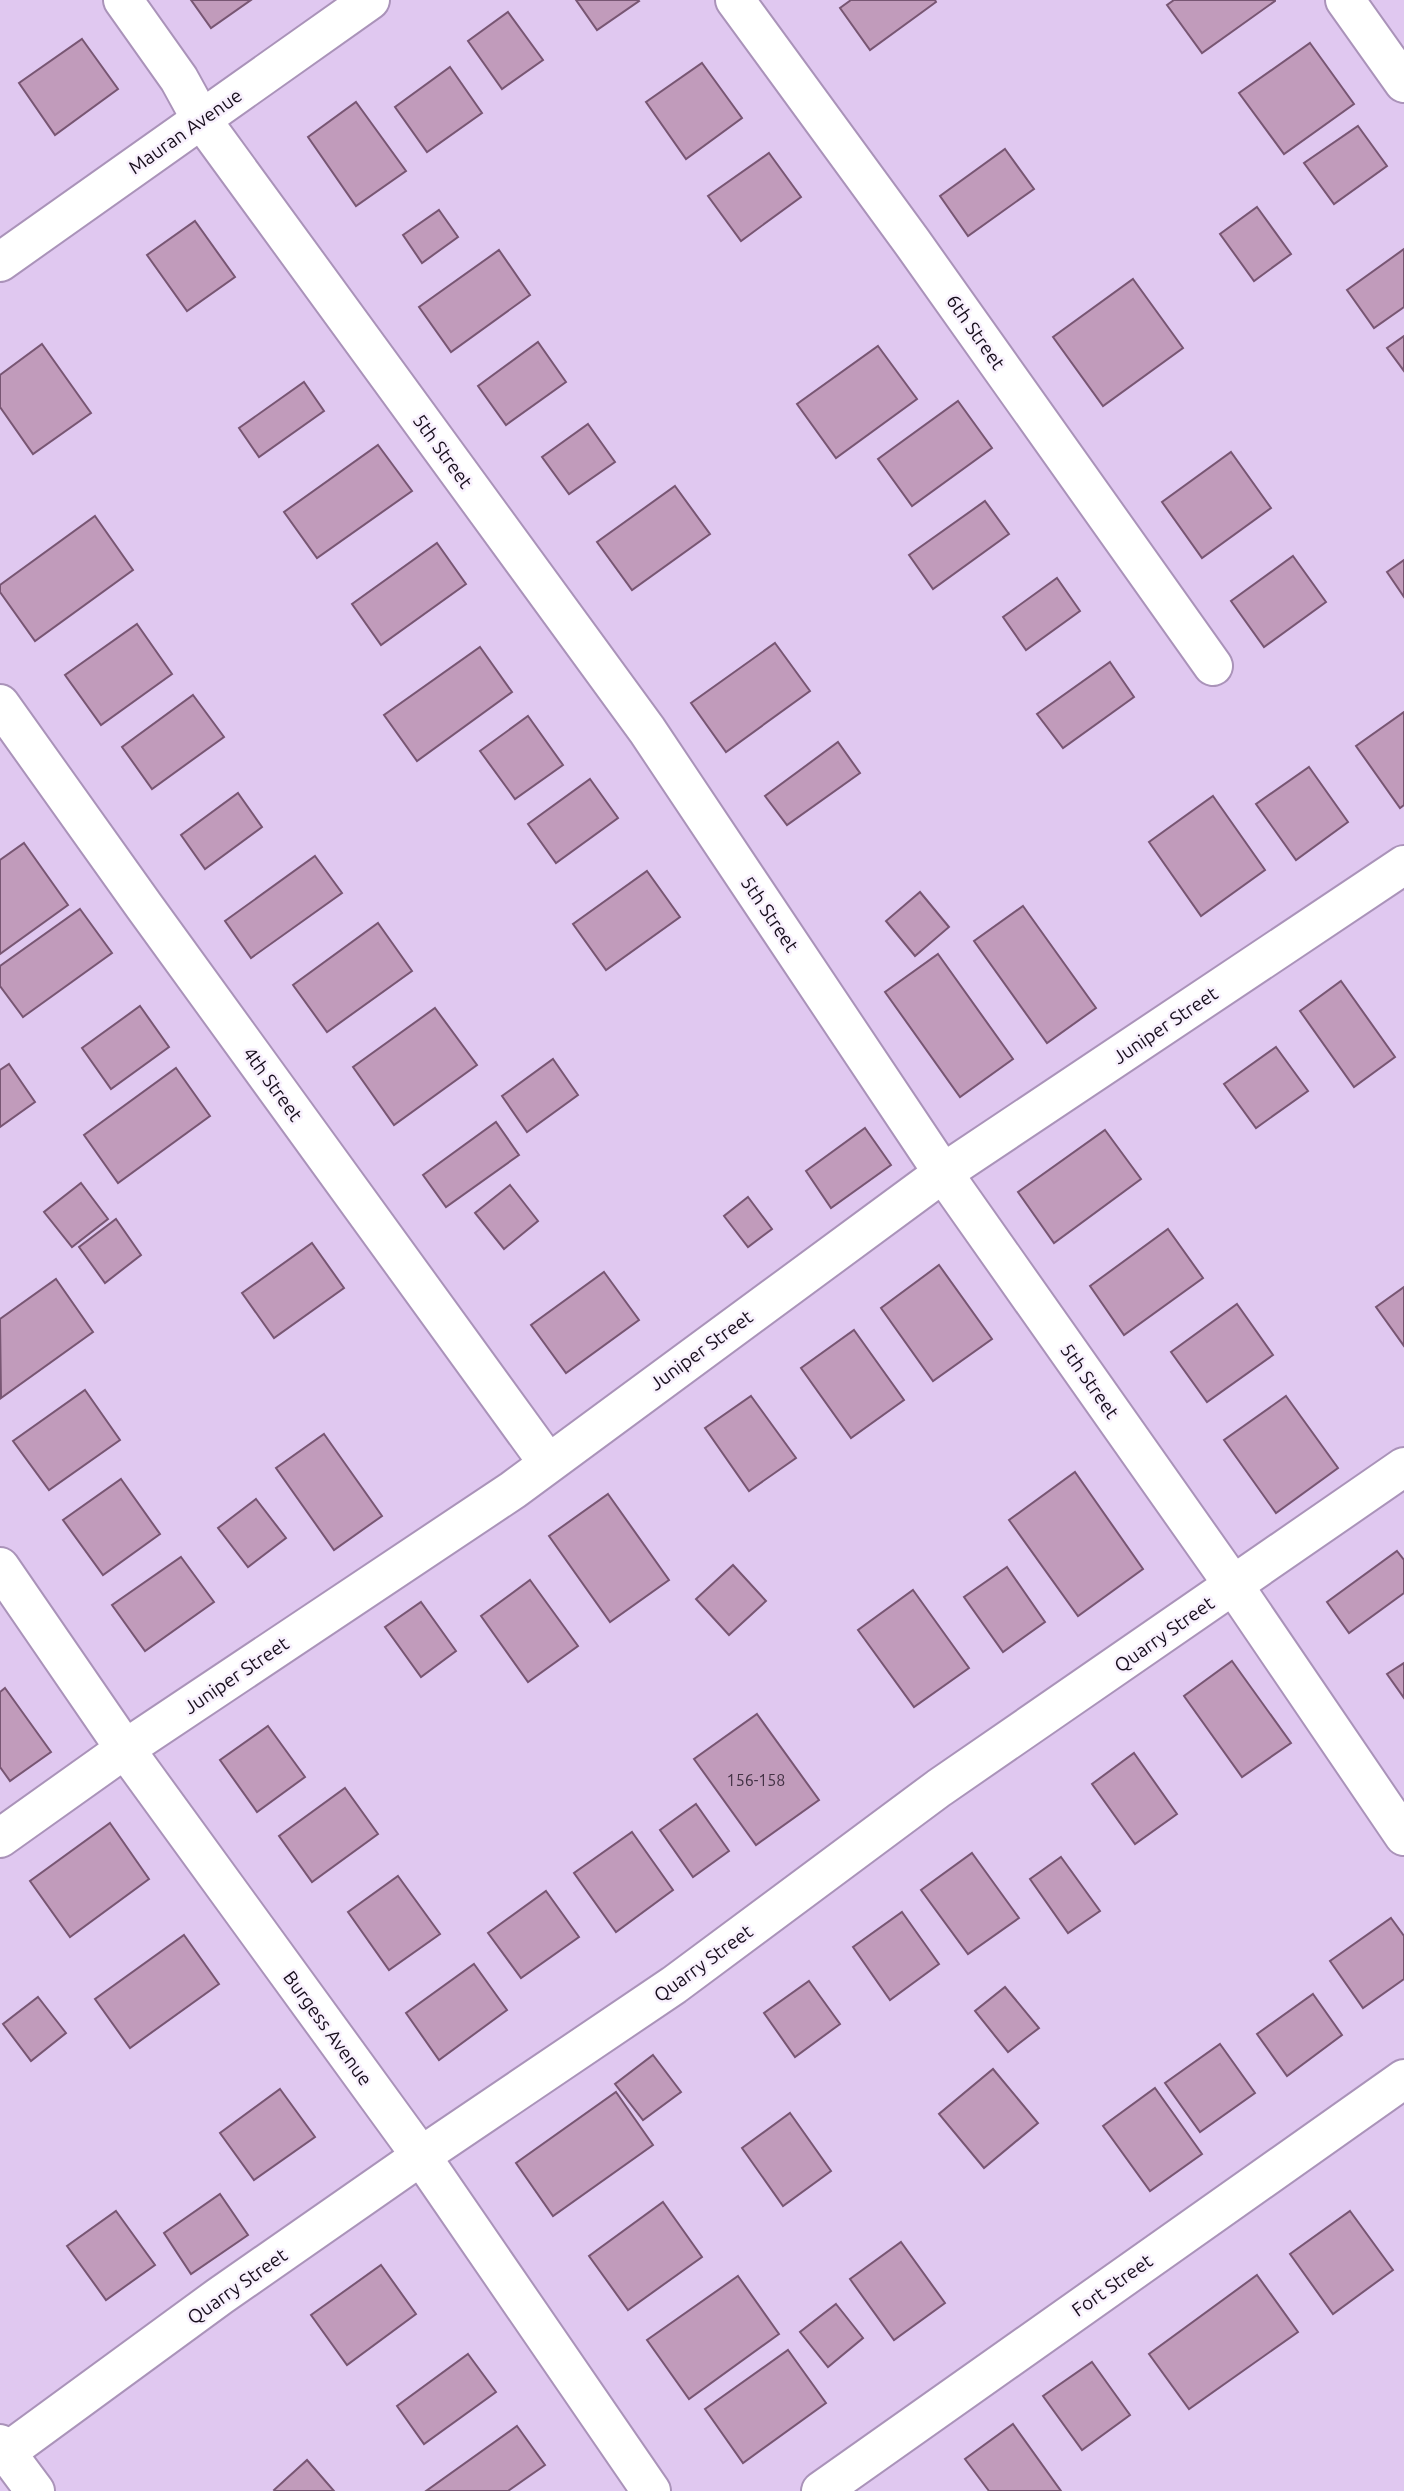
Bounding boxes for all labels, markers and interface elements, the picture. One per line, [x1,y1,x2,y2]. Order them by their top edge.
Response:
street label: Mauran Avenue [124,84,246,178]
street label: 6th Street [942,290,1010,374]
street label: 5th Street [409,410,478,493]
street label: 5th Street [737,872,804,956]
street label: Juniper Street [1108,982,1222,1068]
street label: 4th Street [239,1043,308,1126]
street label: Juniper Street [645,1305,757,1395]
street label: 5th Street [1056,1339,1124,1423]
street label: Quarry Street [1110,1591,1219,1676]
street label: Juniper Street [179,1632,293,1718]
house number: 156-158 [727,1771,785,1789]
street label: Quarry Street [649,1919,757,2006]
street label: Burgess Avenue [279,1966,377,2090]
street label: Quarry Street [183,2243,292,2328]
street label: Fort Street [1068,2249,1157,2321]

